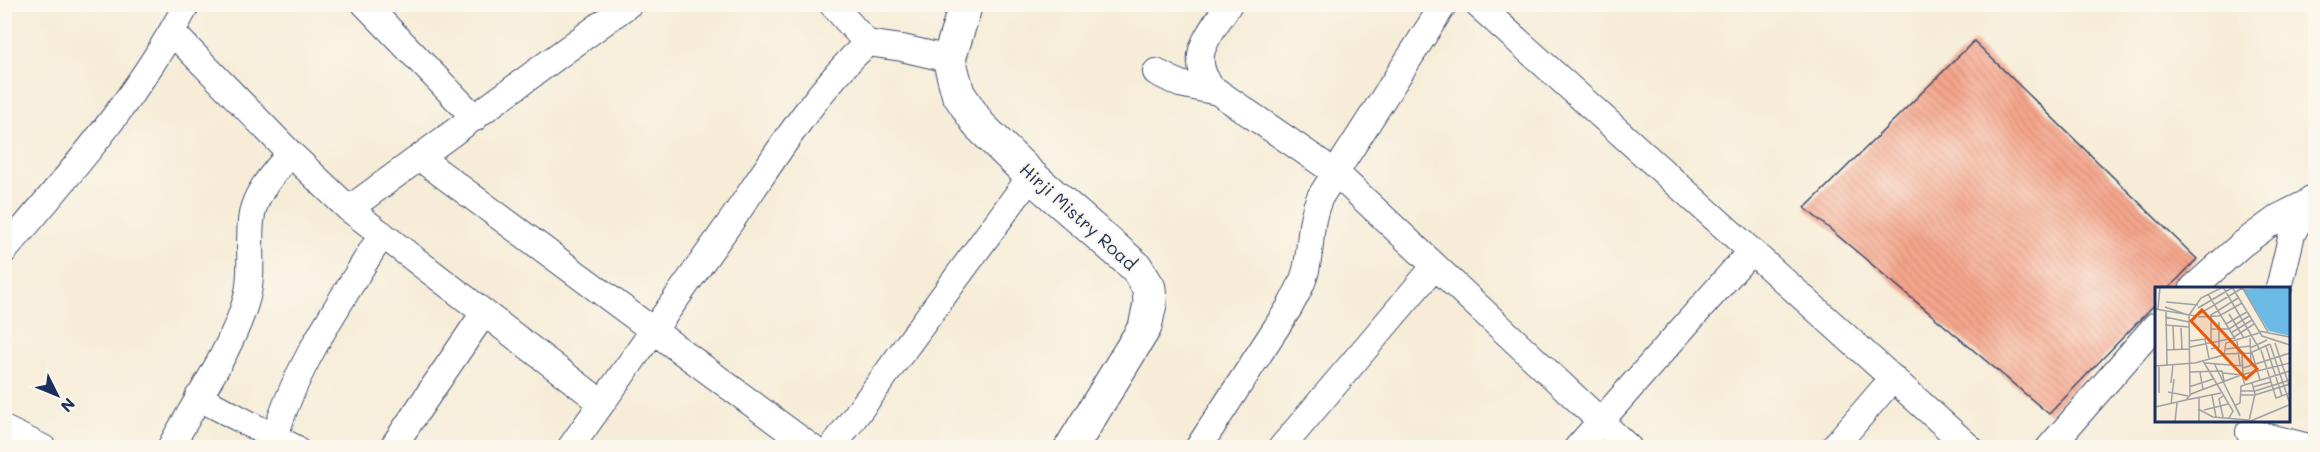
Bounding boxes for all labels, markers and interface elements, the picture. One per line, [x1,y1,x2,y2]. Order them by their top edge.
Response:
street label: Hirji Mistry Road [1015,157,1143,275]
inset map [2155,287,2290,422]
north arrow [27,365,87,425]
text: N [57,394,80,417]

